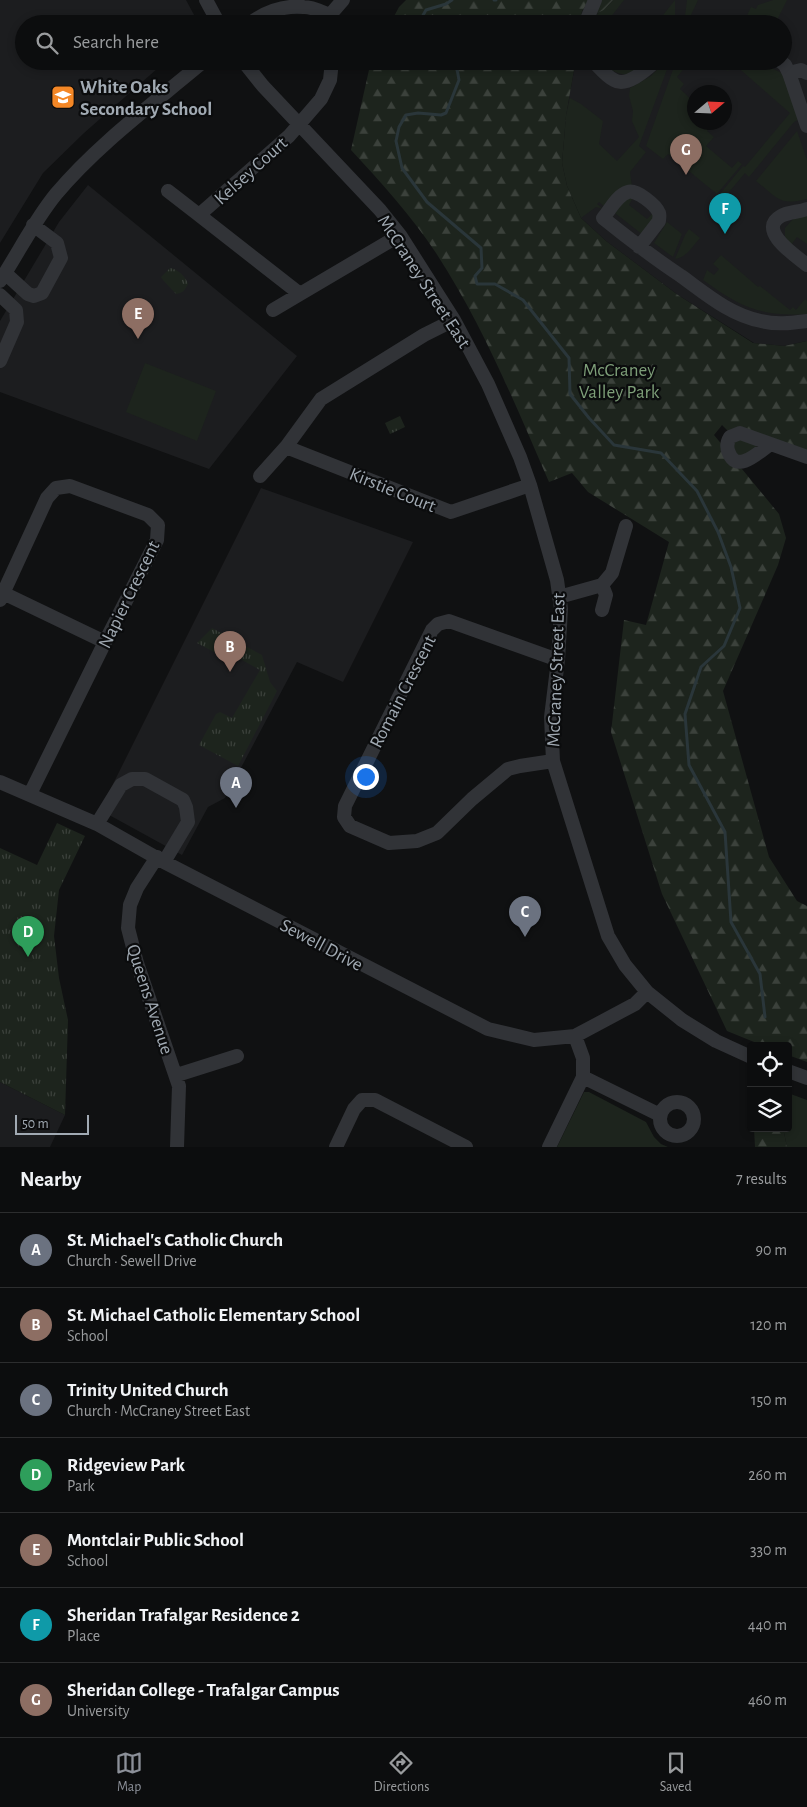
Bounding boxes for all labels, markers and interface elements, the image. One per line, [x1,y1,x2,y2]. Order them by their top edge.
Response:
search box [15,15,792,70]
icon: search [33,29,61,57]
text: Search here [73,33,159,52]
place label: White Oaks Secondary School [80,78,212,119]
school or university icon: White Oaks Secondary School [50,84,76,110]
north arrow [687,85,732,130]
street label: Kelsey Court [211,134,291,209]
pin: G [670,134,702,175]
pin: F [709,193,741,234]
street label: McCraney Street East [374,212,474,352]
pin: E [122,298,154,339]
park label: McCraney Valley Park [579,361,660,402]
street label: Kirstie Court [347,464,438,516]
street label: Napier Crescent [95,538,164,651]
street label: McCraney Street East [544,593,569,747]
pin: B [214,631,246,672]
street label: Romain Crescent [367,632,440,751]
your location [353,764,379,790]
pin: A [220,767,252,808]
pin: C [509,896,541,937]
pin: D [12,916,44,957]
street label: Sewell Drive [277,916,366,975]
street label: Queens Avenue [123,942,176,1057]
map controls [747,1042,792,1132]
button: locate [747,1042,792,1087]
button: layers [747,1087,792,1132]
scale bar [15,1112,89,1135]
text: 50 m [22,1117,49,1131]
text: Nearby [20,1169,81,1190]
text: 7 results [736,1171,787,1187]
text: St. Michael's Catholic Church [67,1231,283,1250]
text: A [31,1242,41,1258]
text: 90 m [756,1242,787,1258]
text: Church · Sewell Drive [67,1253,197,1269]
text: St. Michael Catholic Elementary School [67,1306,360,1325]
text: B [31,1317,41,1333]
text: 120 m [750,1317,787,1333]
text: School [67,1328,108,1344]
text: Trinity United Church [67,1381,229,1400]
text: C [32,1392,40,1408]
text: 150 m [751,1392,787,1408]
text: Church · McCraney Street East [67,1403,250,1419]
text: Ridgeview Park [67,1456,185,1475]
text: D [31,1467,41,1483]
text: 260 m [748,1467,787,1483]
text: Park [67,1478,95,1494]
text: Montclair Public School [67,1531,244,1550]
text: E [32,1542,40,1558]
text: 330 m [750,1542,787,1558]
text: School [67,1553,108,1569]
text: Sheridan Trafalgar Residence 2 [67,1606,300,1625]
text: F [32,1617,40,1633]
text: 440 m [748,1617,787,1633]
text: Place [67,1628,100,1644]
text: Sheridan College - Trafalgar Campus [67,1681,340,1700]
text: G [31,1692,41,1708]
text: 460 m [748,1692,787,1708]
text: University [67,1703,130,1719]
tab: Map [115,1749,143,1796]
tab: Directions [374,1749,429,1796]
tab: Saved [660,1749,692,1796]

